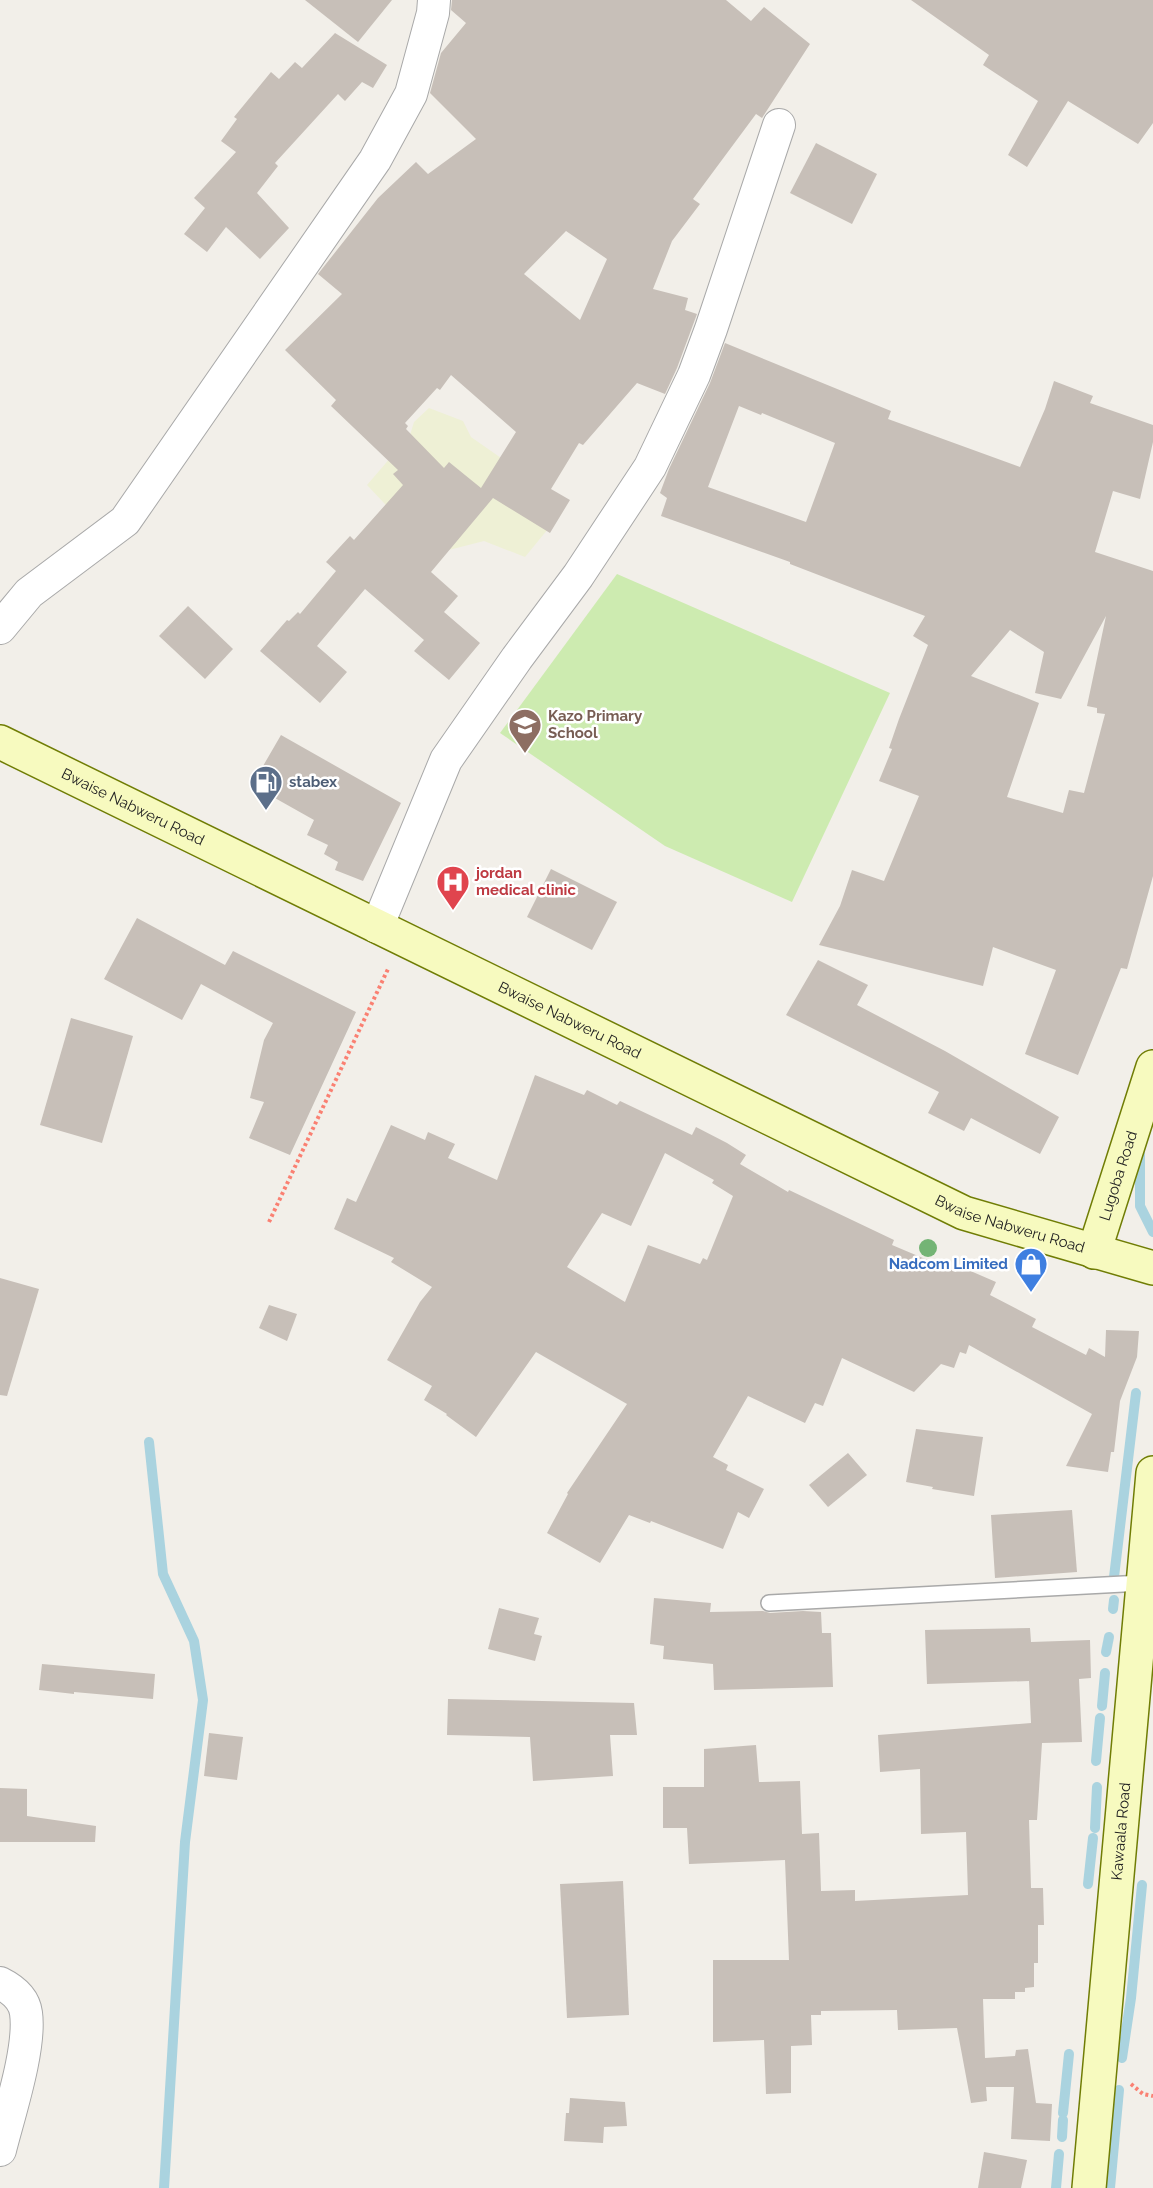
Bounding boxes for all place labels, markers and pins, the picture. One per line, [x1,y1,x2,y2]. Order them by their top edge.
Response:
school or university icon: Kazo Primary School [507,707,543,754]
place label: Kazo Primary School [548,707,643,742]
fuel station icon: stabex [248,764,284,811]
place label: stabex [289,773,337,791]
hospital icon: jordan medical clinic [435,864,471,911]
place label: jordan medical clinic [474,864,576,899]
shop icon: Nadcom Limited [1013,1246,1049,1293]
place label: Nadcom Limited [889,1255,1008,1273]

